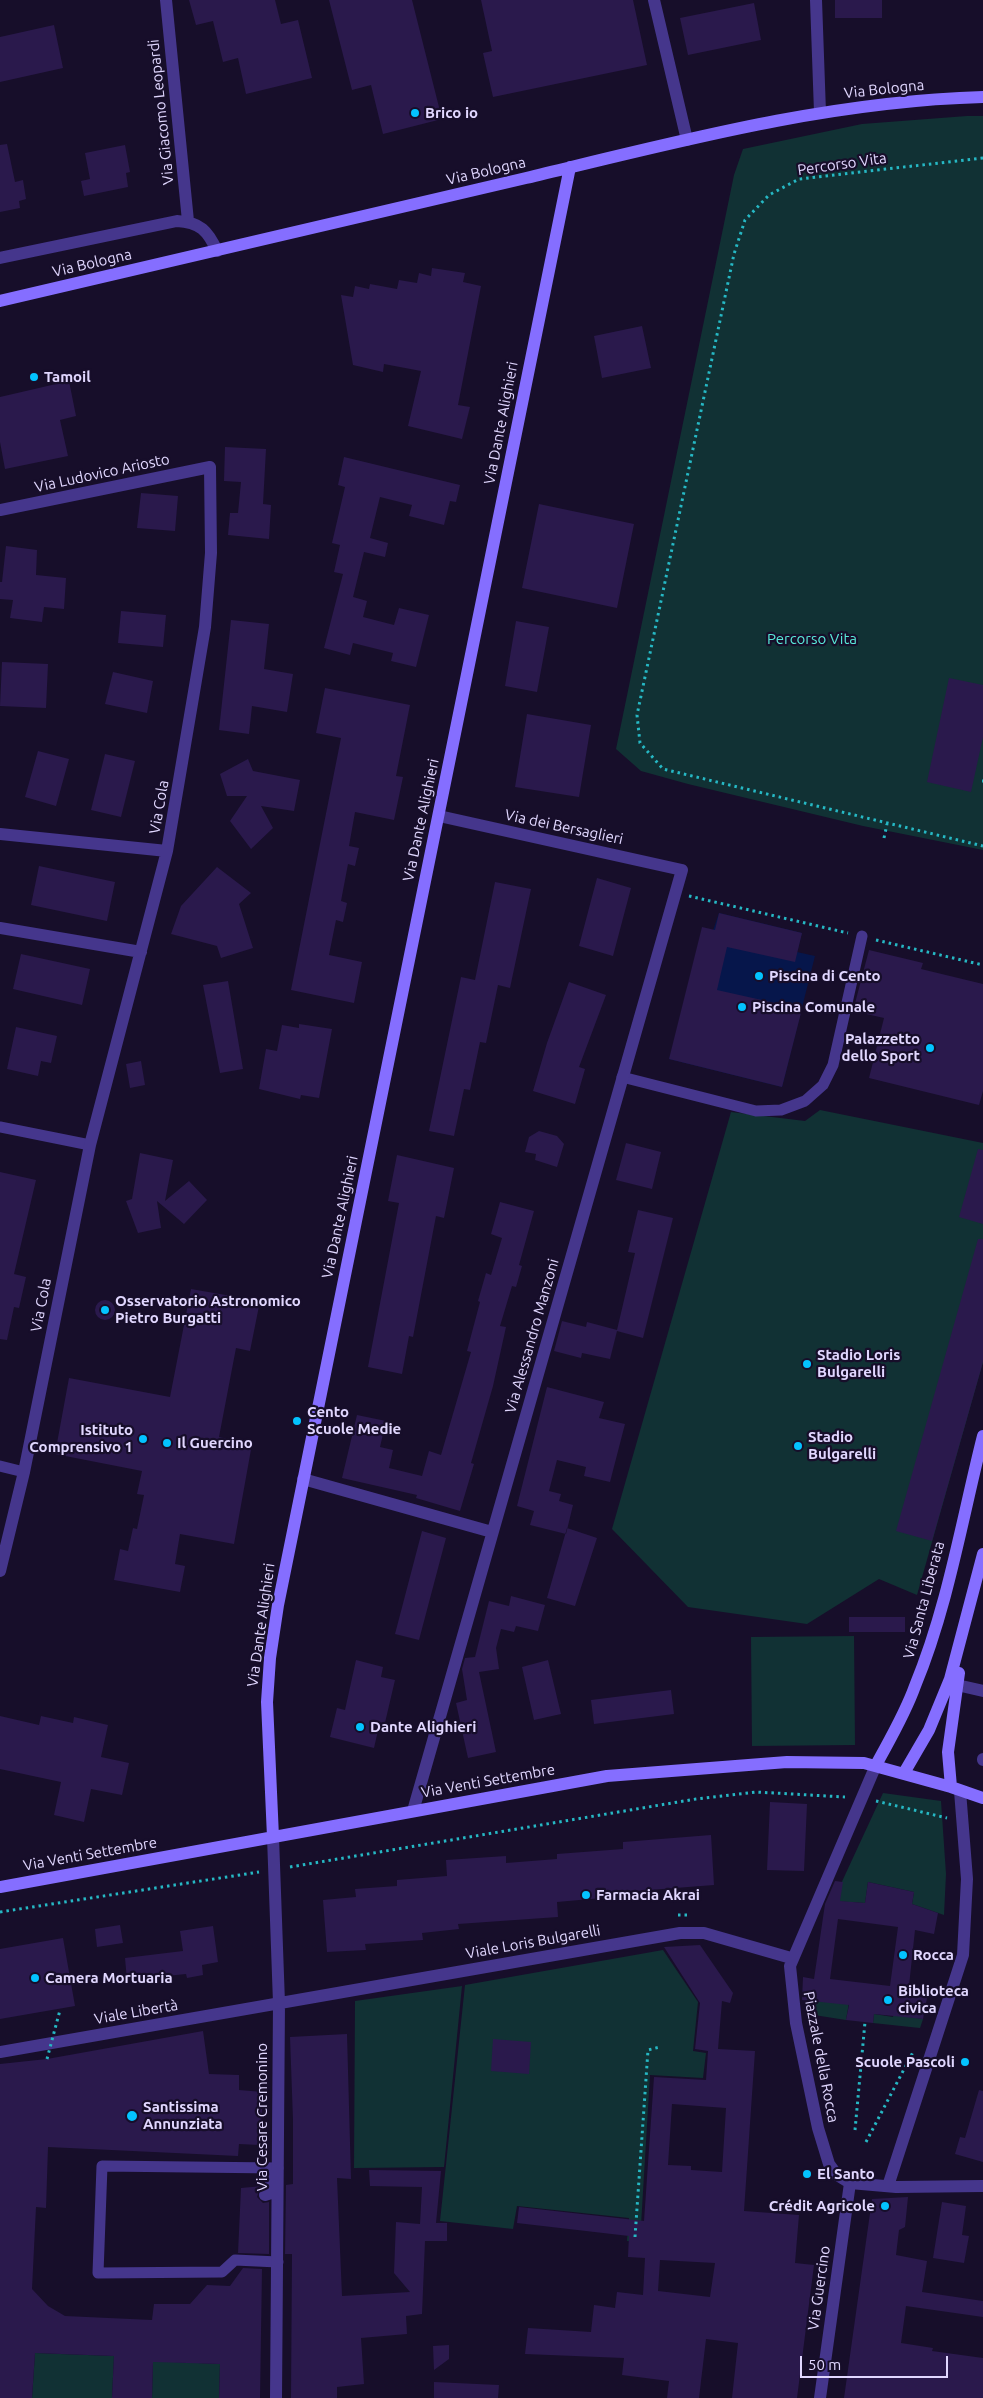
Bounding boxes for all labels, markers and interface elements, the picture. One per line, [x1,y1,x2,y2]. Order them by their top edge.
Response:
street label: Via Giacomo Leopardi [144,38,178,186]
street label: Via Bologna [843,76,925,102]
place label: Brico io [425,104,478,122]
marker: Brico io [409,107,421,119]
street label: Percorso Vita [796,149,888,179]
street label: Via Bologna [445,153,527,189]
street label: Via Bologna [51,245,133,281]
street label: Via Dante Alighieri [480,360,522,486]
place label: Tamoil [44,368,91,386]
marker: Tamoil [28,371,40,383]
street label: Via Ludovico Ariosto [33,450,171,496]
park label: Percorso Vita [767,630,857,648]
street label: Via Dante Alighieri [399,757,443,883]
street label: Via Cola [145,779,173,835]
street label: Via dei Bersaglieri [503,806,625,848]
place label: Piscina di Cento [769,967,881,985]
marker: Piscina di Cento [753,970,765,982]
place label: Piscina Comunale [752,998,875,1016]
marker: Piscina Comunale [736,1001,748,1013]
place label: Palazzetto dello Sport [842,1030,920,1065]
marker: Palazzetto dello Sport [924,1042,936,1054]
street label: Via Dante Alighieri [318,1154,362,1280]
street label: Via Alessandro Manzoni [501,1257,563,1415]
street label: Via Cola [27,1277,55,1333]
place label: Osservatorio Astronomico Pietro Burgatti [115,1292,301,1327]
marker: Osservatorio Astronomico Pietro Burgatti [99,1304,111,1316]
place label: Stadio Loris Bulgarelli [817,1346,900,1381]
marker: Stadio Loris Bulgarelli [801,1358,813,1370]
place label: Cento Scuole Medie [307,1403,401,1438]
marker: Cento Scuole Medie [291,1415,303,1427]
place label: Istituto Comprensivo 1 [29,1421,133,1456]
place label: Stadio Bulgarelli [808,1428,876,1463]
marker: Istituto Comprensivo 1 [137,1433,149,1445]
place label: Il Guercino [177,1434,253,1452]
marker: Il Guercino [161,1437,173,1449]
marker: Stadio Bulgarelli [792,1440,804,1452]
street label: Via Santa Liberata [900,1539,948,1661]
street label: Via Dante Alighieri [243,1562,279,1688]
place label: Dante Alighieri [370,1718,476,1736]
marker: Dante Alighieri [354,1721,366,1733]
street label: Via Venti Settembre [420,1760,556,1802]
street label: Via Venti Settembre [22,1833,158,1875]
place label: Farmacia Akrai [596,1886,700,1904]
marker: Farmacia Akrai [580,1889,592,1901]
street label: Viale Loris Bulgarelli [464,1921,602,1963]
place label: Rocca [913,1946,954,1964]
marker: Rocca [897,1949,909,1961]
place label: Camera Mortuaria [45,1969,173,1987]
marker: Camera Mortuaria [29,1972,41,1984]
place label: Biblioteca civica [898,1982,969,2017]
street label: Piazzale della Rocca [799,1990,843,2124]
marker: Biblioteca civica [882,1994,894,2006]
street label: Viale Libertà [93,1996,179,2028]
street label: Via Cesare Cremonino [253,2043,271,2191]
place label: Scuole Pascoli [855,2053,955,2071]
marker: Scuole Pascoli [959,2056,971,2068]
place label: Santissima Annunziata [143,2098,223,2133]
marker: Santissima Annunziata [125,2109,139,2123]
place label: El Santo [817,2165,875,2183]
marker: El Santo [801,2168,813,2180]
place label: Crédit Agricole [769,2197,875,2215]
marker: Crédit Agricole [879,2200,891,2212]
street label: Via Guercino [804,2245,834,2331]
scale bar [803,2346,950,2378]
text: 50 m [808,2356,841,2373]

